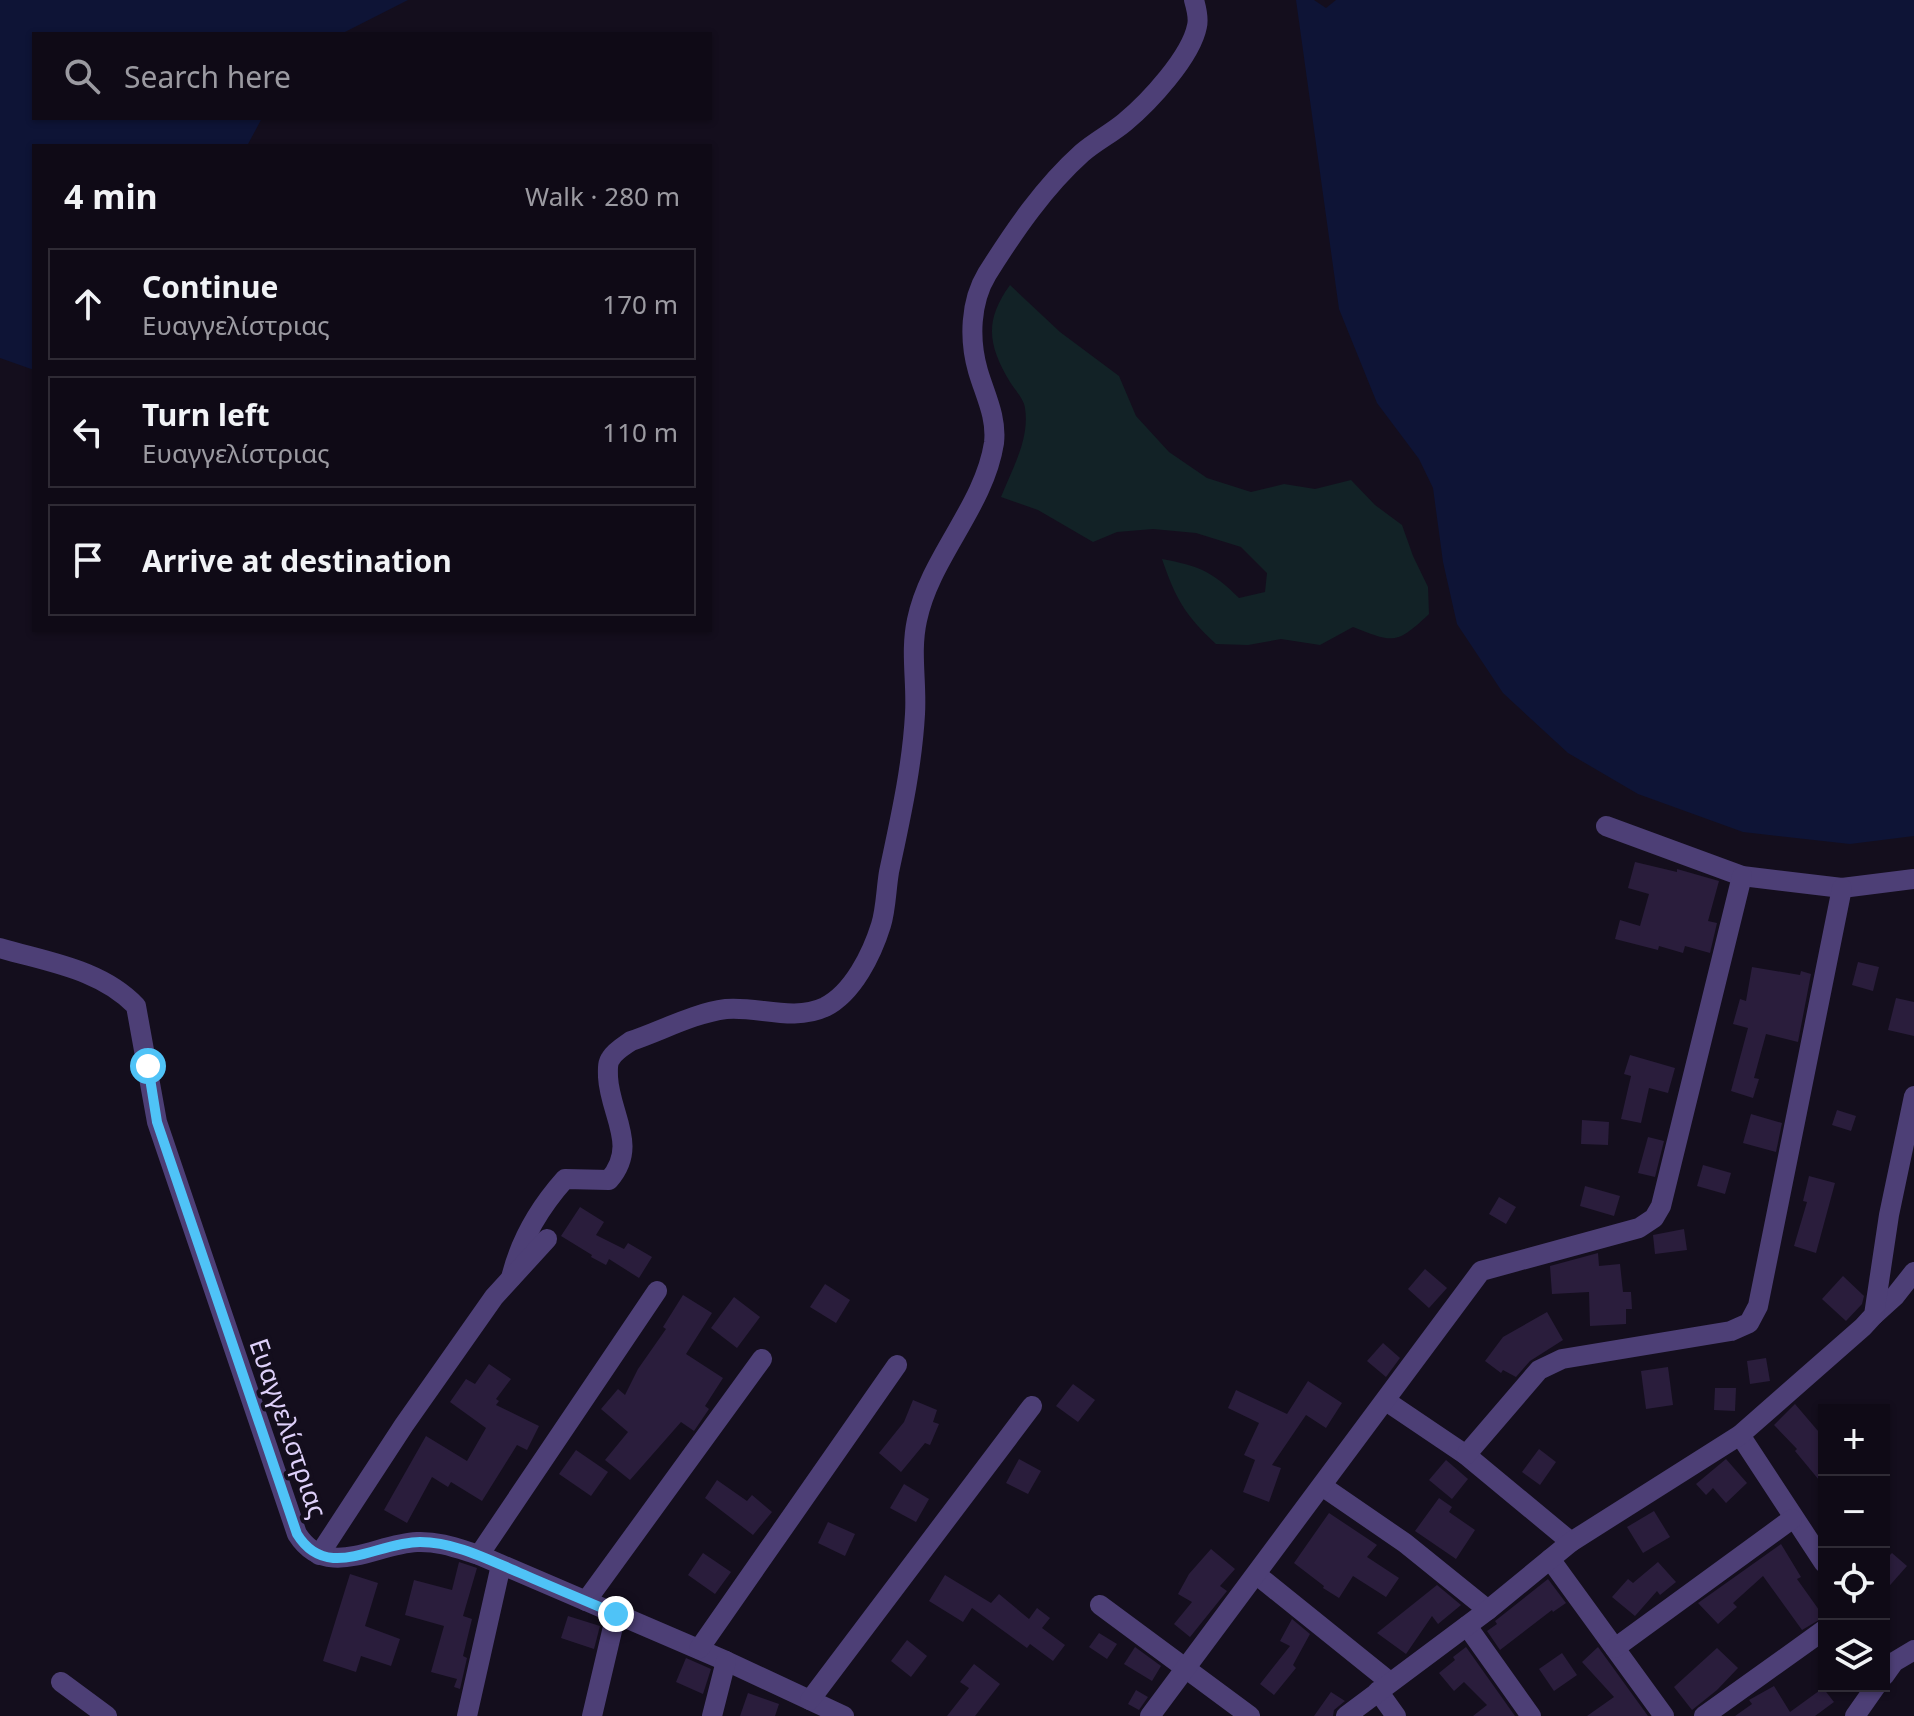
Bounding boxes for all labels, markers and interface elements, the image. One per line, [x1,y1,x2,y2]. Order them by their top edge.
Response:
search box [32,32,712,120]
icon: search [60,54,104,98]
text: Search here [124,56,291,97]
text: 4 min [64,173,158,219]
text: Walk · 280 m [525,178,680,214]
text: Continue [142,266,278,307]
icon: ahead [66,282,110,326]
text: 170 m [602,286,678,322]
text: Ευαγγελίστριας [142,307,330,343]
text: Turn left [142,394,270,435]
icon: left [66,410,110,454]
text: 110 m [602,414,678,450]
text: Ευαγγελίστριας [142,435,330,471]
icon: arrive [66,538,110,582]
text: Arrive at destination [142,540,452,581]
route start [130,1048,166,1084]
street label: Ευαγγελίστριας [241,1333,337,1523]
map controls [1818,1404,1890,1692]
button: + [1818,1404,1890,1476]
button: − [1818,1476,1890,1548]
button: locate [1818,1548,1890,1620]
route end [598,1596,634,1632]
button: layers [1818,1620,1890,1692]

